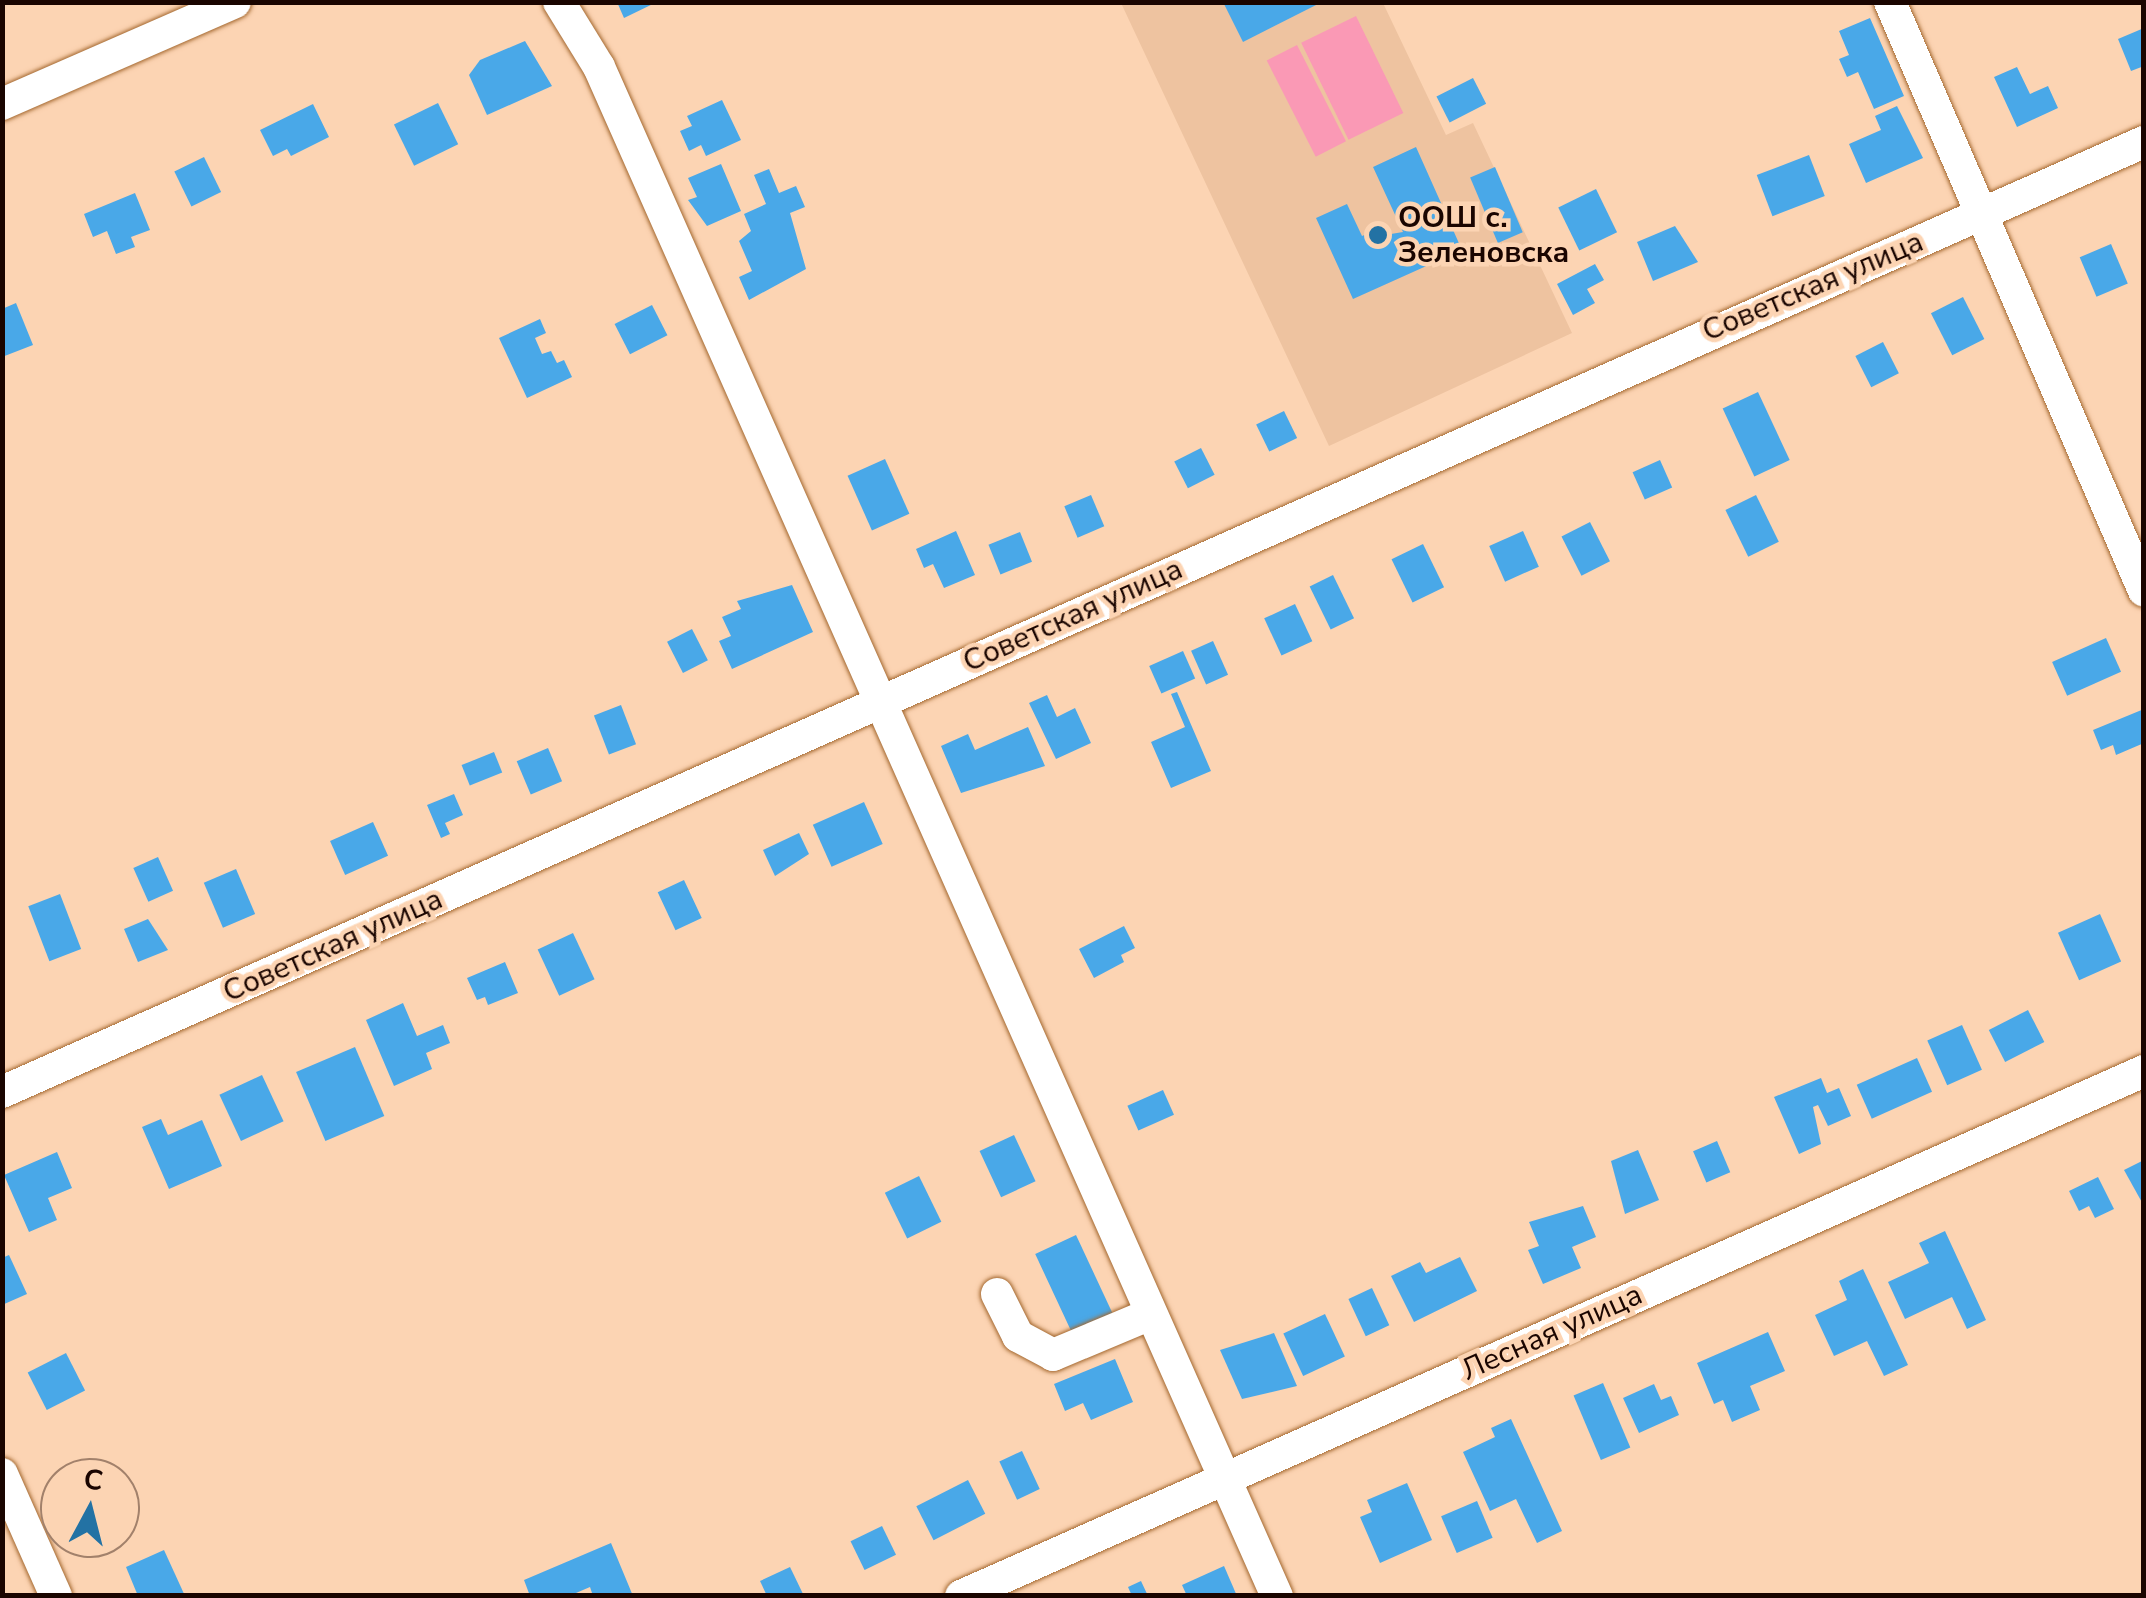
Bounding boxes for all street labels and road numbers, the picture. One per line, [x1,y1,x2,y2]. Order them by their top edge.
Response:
street label: Советская улица [1697,224,1929,350]
street label: Советская улица [958,551,1188,681]
street label: Советская улица [218,881,448,1011]
street label: Лесная улица [1456,1277,1648,1389]

